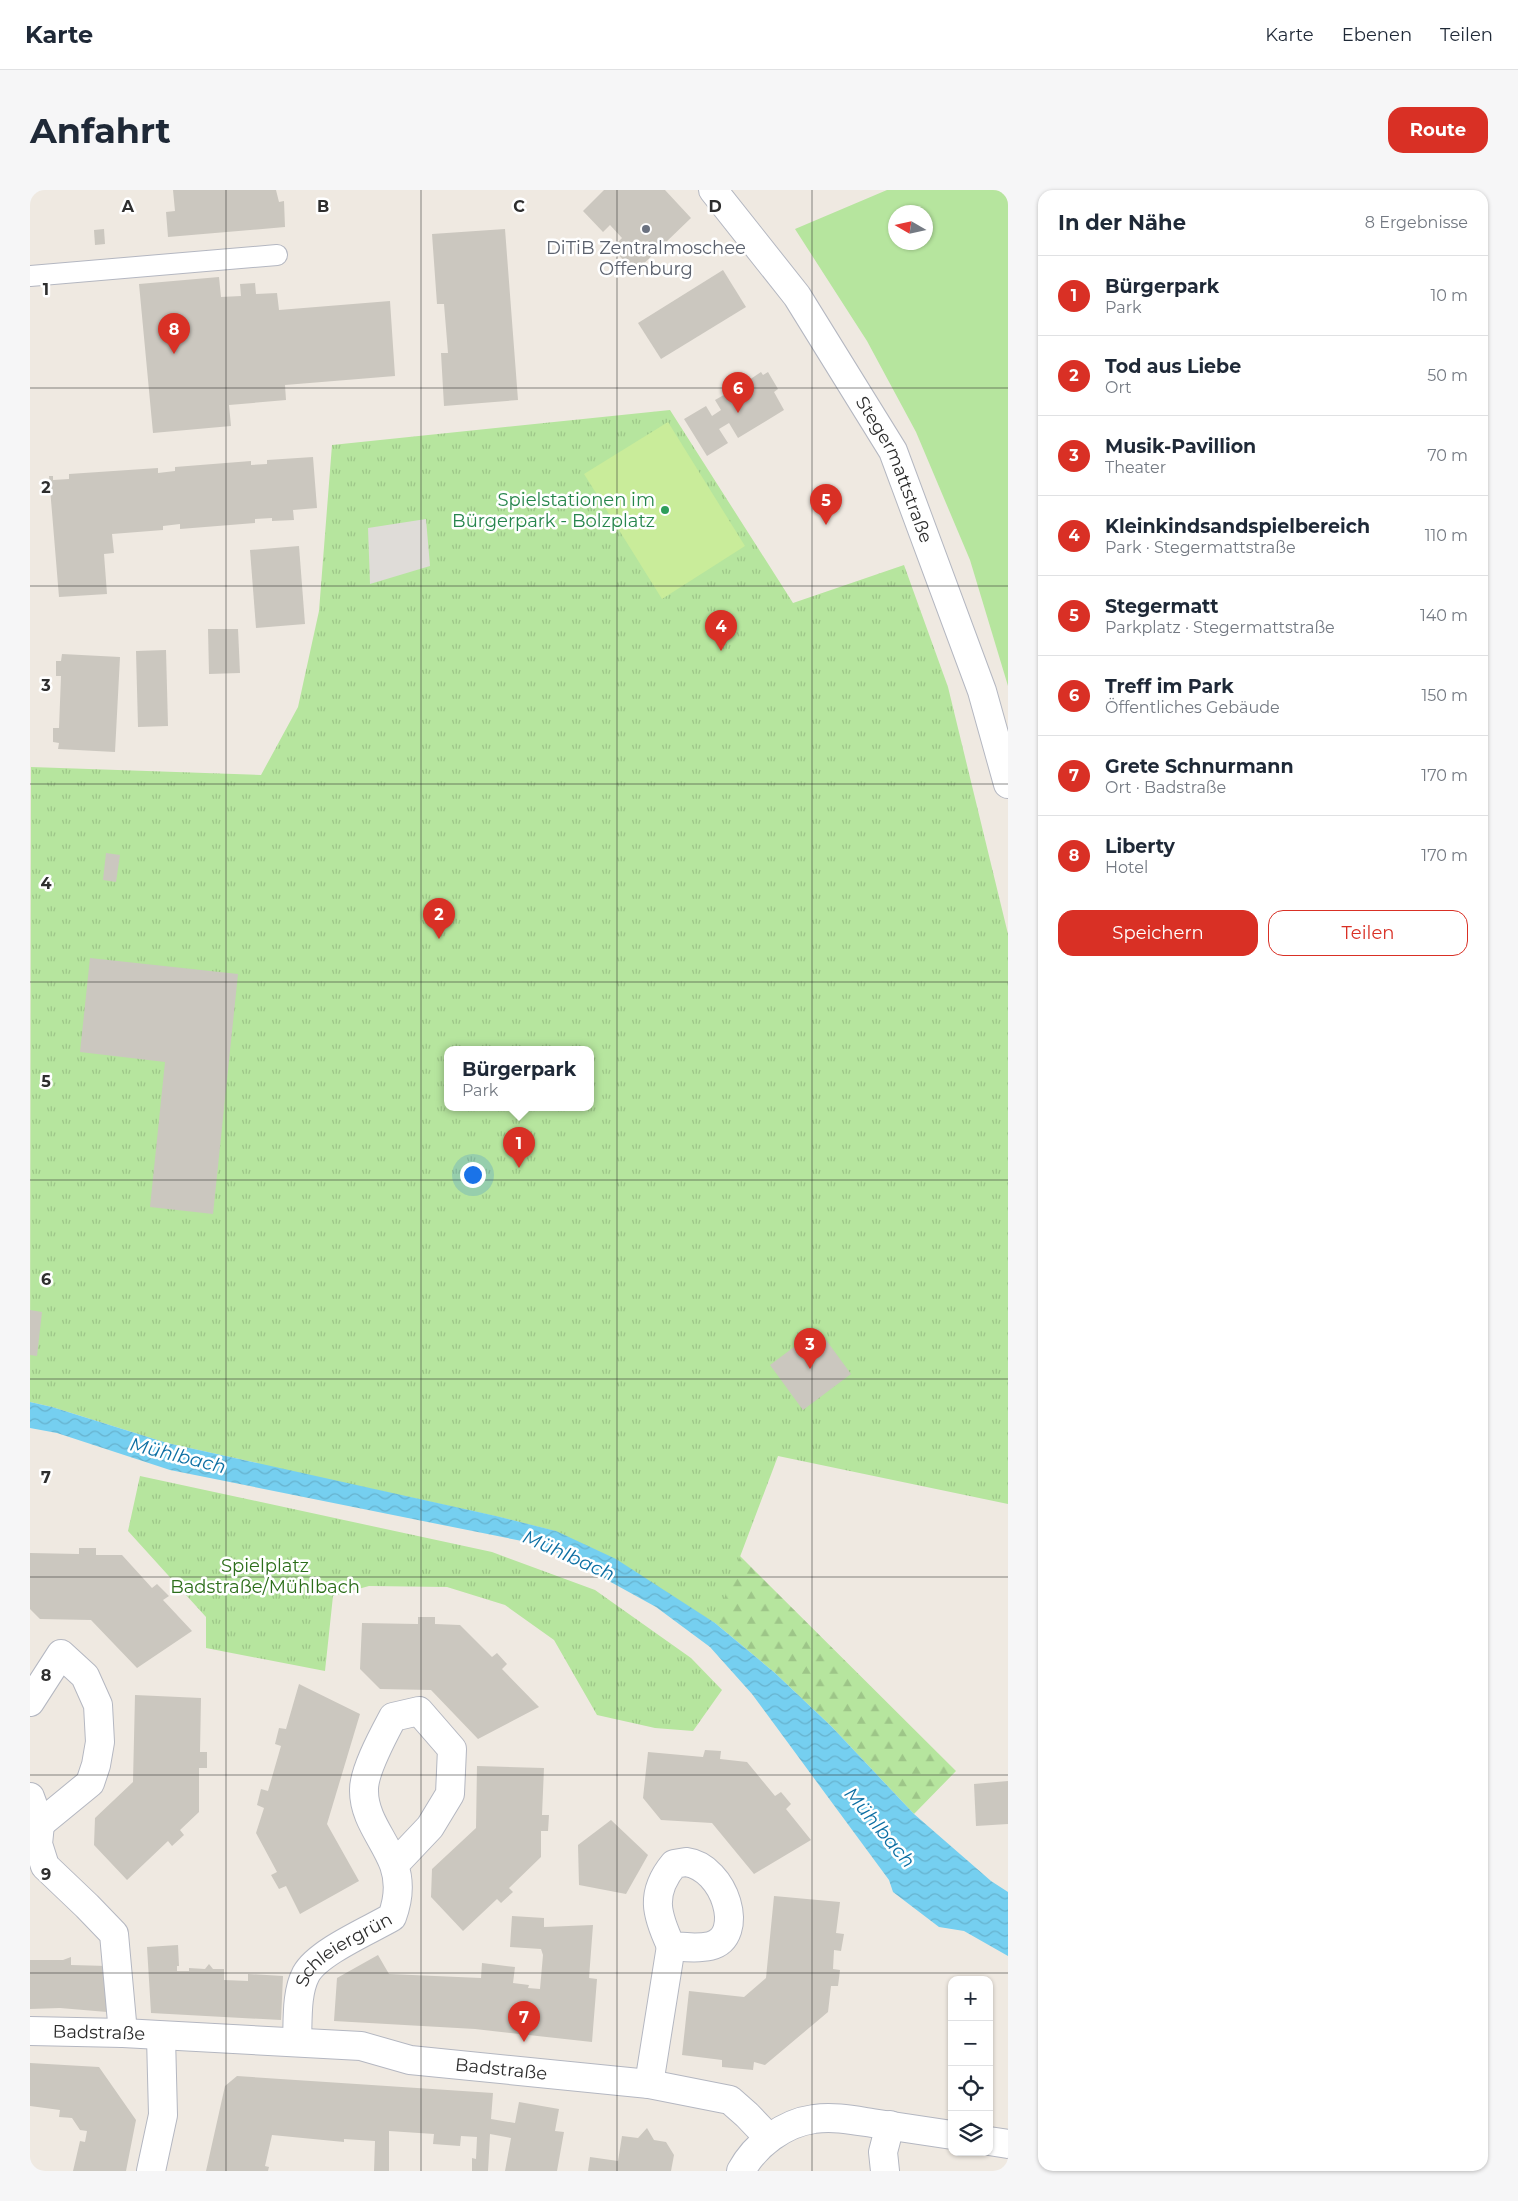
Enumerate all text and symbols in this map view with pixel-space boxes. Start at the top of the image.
text: Karte [25,20,93,49]
text: Karte [1265,24,1314,46]
text: Ebenen [1342,24,1412,46]
text: Teilen [1440,24,1493,46]
button: Route [1388,107,1488,153]
text: Anfahrt [30,109,171,152]
text: A [121,197,135,216]
text: B [317,197,329,216]
text: C [513,197,525,216]
text: D [708,197,722,216]
north arrow [888,205,933,250]
text: In der Nähe [1058,210,1186,235]
text: 8 Ergebnisse [1365,213,1468,232]
marker: DiTiB Zentralmoschee Offenburg [640,223,652,235]
place label: DiTiB Zentralmoschee Offenburg [546,237,746,280]
text: Bürgerpark [1105,275,1219,298]
text: 1 [43,280,49,299]
text: 1 [1071,286,1077,305]
text: 10 m [1430,286,1468,305]
text: Park [1105,298,1142,317]
pin: 8 [158,313,190,354]
text: Tod aus Liebe [1105,355,1241,378]
text: 2 [1069,366,1079,385]
text: 50 m [1427,366,1468,385]
pin: 6 [722,372,754,413]
text: Ort [1105,378,1132,397]
street label: Stegermattstraße [851,392,937,546]
text: Musik-Pavillion [1105,435,1256,458]
text: 3 [1069,446,1079,465]
text: 70 m [1427,446,1468,465]
text: Theater [1105,458,1166,477]
text: 2 [41,478,51,497]
pin: 5 [810,484,842,525]
place label: Spielstationen im Bürgerpark - Bolzplatz [452,489,655,532]
marker: Spielstationen im Bürgerpark - Bolzplatz [659,504,671,516]
text: Kleinkindsandspielbereich [1105,515,1370,538]
text: 4 [1068,526,1080,545]
text: 110 m [1425,526,1468,545]
text: Park · Stegermattstraße [1105,538,1296,557]
text: Stegermatt [1105,595,1218,618]
text: 5 [1069,606,1079,625]
text: 140 m [1420,606,1468,625]
pin: 4 [705,610,737,651]
text: Parkplatz · Stegermattstraße [1105,618,1335,637]
text: Treff im Park [1105,675,1234,698]
text: 3 [40,676,51,695]
text: 6 [1069,686,1079,705]
text: 150 m [1421,686,1468,705]
text: Öffentliches Gebäude [1105,698,1280,717]
text: Grete Schnurmann [1105,755,1294,778]
text: 7 [1069,766,1079,785]
text: 170 m [1421,766,1468,785]
text: Ort · Badstraße [1105,778,1226,797]
text: Liberty [1105,835,1175,858]
text: 8 [1069,846,1079,865]
text: 170 m [1421,846,1468,865]
text: Hotel [1105,858,1148,877]
text: 4 [40,874,52,893]
pin: 2 [423,898,455,939]
button: Speichern [1058,910,1258,956]
button: Teilen [1268,910,1468,956]
popup [444,1046,594,1111]
text: Bürgerpark [462,1058,576,1081]
text: 5 [41,1072,51,1091]
text: Park [462,1081,498,1100]
pin: 1 [503,1127,535,1168]
your location [460,1162,486,1188]
text: 6 [41,1270,51,1289]
pin: 3 [794,1328,826,1369]
water label: Mühlbach [128,1432,228,1479]
text: 7 [41,1468,51,1487]
water label: Mühlbach [519,1525,618,1586]
park label: Spielplatz Badstraße/Mühlbach [170,1555,360,1598]
text: 8 [41,1666,51,1685]
water label: Mühlbach [839,1782,920,1872]
text: 9 [41,1865,51,1884]
street label: Schleiergrün [291,1908,396,1990]
map controls [948,1976,993,2156]
button: + [948,1976,993,2021]
pin: 7 [508,2001,540,2042]
street label: Badstraße [52,2020,146,2045]
button: − [948,2021,993,2066]
street label: Badstraße [454,2054,548,2085]
button: locate [948,2066,993,2111]
button: layers [948,2111,993,2156]

